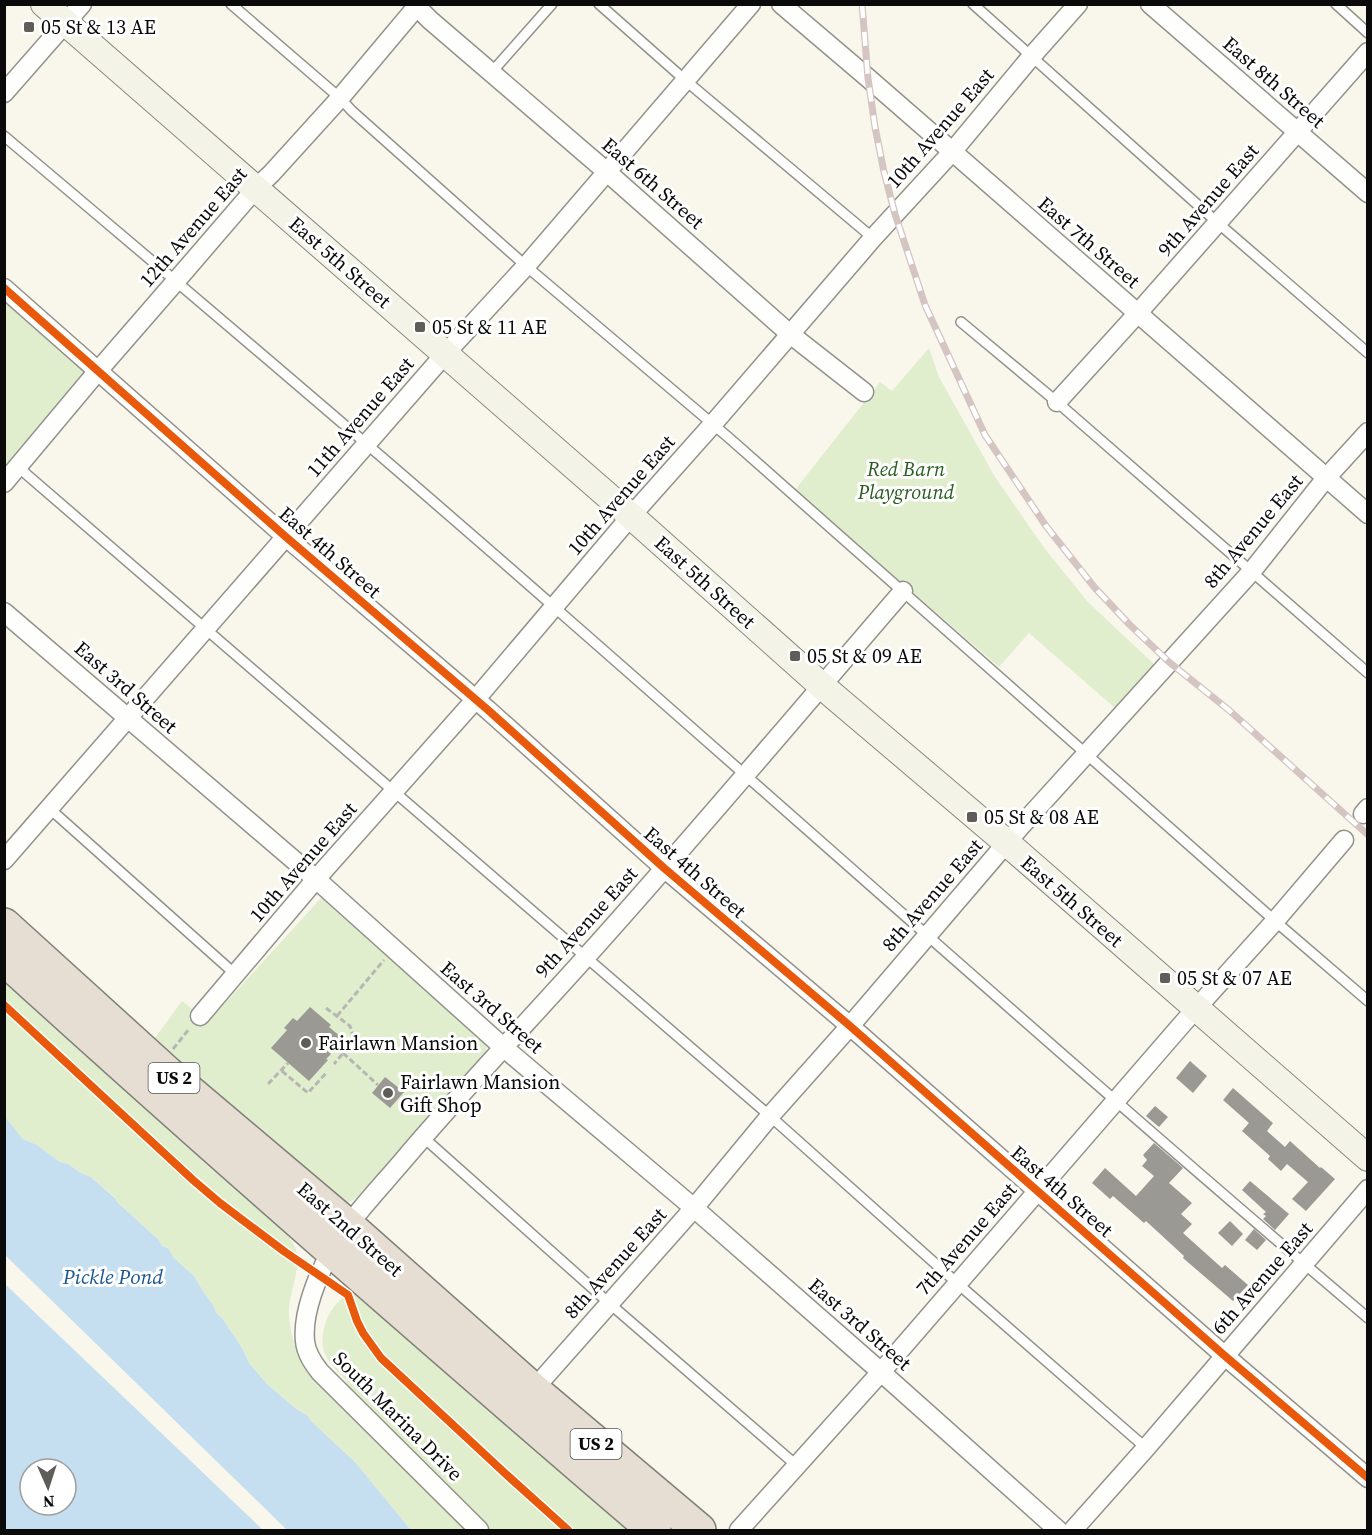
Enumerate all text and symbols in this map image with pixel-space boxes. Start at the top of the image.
place label: 05 St & 13 AE [41,13,156,41]
marker: 05 St & 13 AE [22,20,36,34]
street label: East 8th Street [1217,30,1331,135]
street label: 10th Avenue East [880,61,1000,194]
street label: East 6th Street [596,131,710,236]
street label: 9th Avenue East [1151,137,1265,262]
street label: 12th Avenue East [133,160,253,293]
street label: East 7th Street [1032,190,1146,295]
street label: East 5th Street [283,210,397,315]
place label: 05 St & 11 AE [432,313,547,341]
marker: 05 St & 11 AE [413,320,427,334]
street label: 11th Avenue East [300,350,420,483]
street label: 10th Avenue East [561,428,681,561]
park label: Red Barn Playground [857,455,955,506]
street label: 8th Avenue East [1197,468,1309,594]
street label: East 4th Street [273,500,387,605]
street label: East 5th Street [648,529,762,635]
street label: East 3rd Street [68,634,184,740]
place label: 05 St & 09 AE [807,642,922,670]
marker: 05 St & 09 AE [788,649,802,663]
street label: 10th Avenue East [243,795,363,928]
place label: 05 St & 08 AE [984,803,1099,831]
marker: 05 St & 08 AE [965,810,979,824]
street label: East 4th Street [638,820,752,925]
street label: 8th Avenue East [875,832,989,957]
street label: East 5th Street [1015,849,1129,954]
street label: 9th Avenue East [528,860,644,984]
street label: East 3rd Street [434,954,550,1060]
place label: 05 St & 07 AE [1177,964,1292,992]
marker: 05 St & 07 AE [1158,971,1172,985]
place label: Fairlawn Mansion [318,1029,478,1057]
marker: Fairlawn Mansion [299,1036,313,1050]
road number: US 2 [148,1063,200,1093]
place label: Fairlawn Mansion Gift Shop [400,1068,560,1119]
marker: Fairlawn Mansion Gift Shop [381,1086,395,1100]
street label: East 4th Street [1005,1139,1119,1244]
street label: East 2nd Street [291,1175,409,1283]
street label: 7th Avenue East [909,1176,1023,1301]
street label: 8th Avenue East [557,1201,673,1325]
street label: 6th Avenue East [1205,1215,1319,1340]
water label: Pickle Pond [62,1262,163,1291]
street label: East 3rd Street [802,1271,918,1377]
street label: South Marina Drive [327,1345,469,1487]
road number: US 2 [570,1429,622,1459]
north arrow [18,1457,78,1517]
text: N [42,1491,55,1513]

